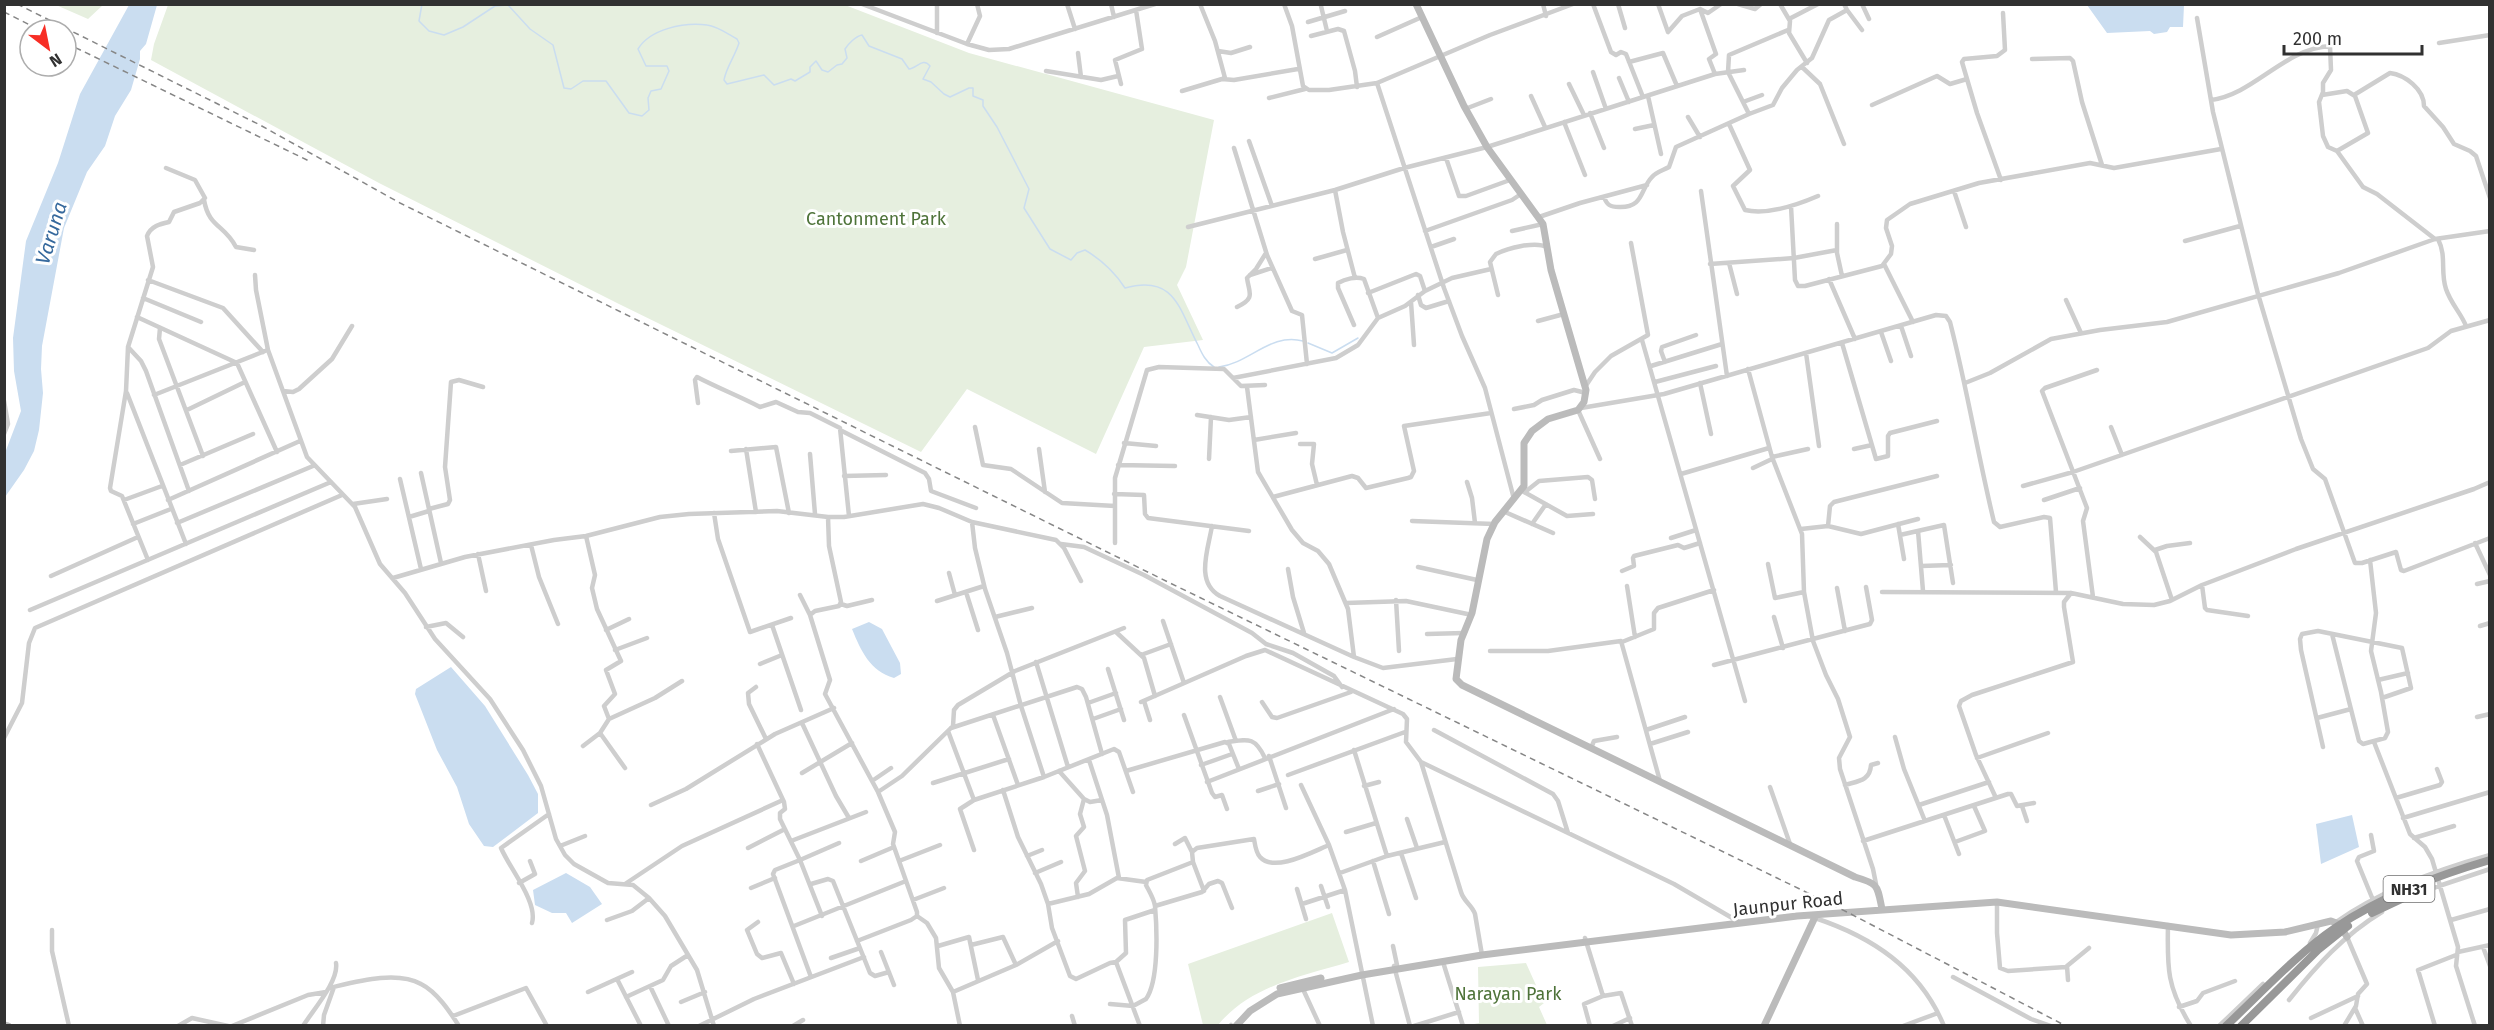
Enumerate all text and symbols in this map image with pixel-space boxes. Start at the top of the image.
north arrow [18,18,78,78]
scale bar [2284,18,2422,56]
text: 200 m [2293,28,2342,50]
text: N [46,49,65,71]
water label: Varuna [30,199,72,267]
park label: Cantonment Park [806,208,947,230]
road number: NH31 [2384,876,2434,902]
street label: Jaunpur Road [1732,887,1844,921]
park label: Narayan Park [1454,983,1562,1005]

